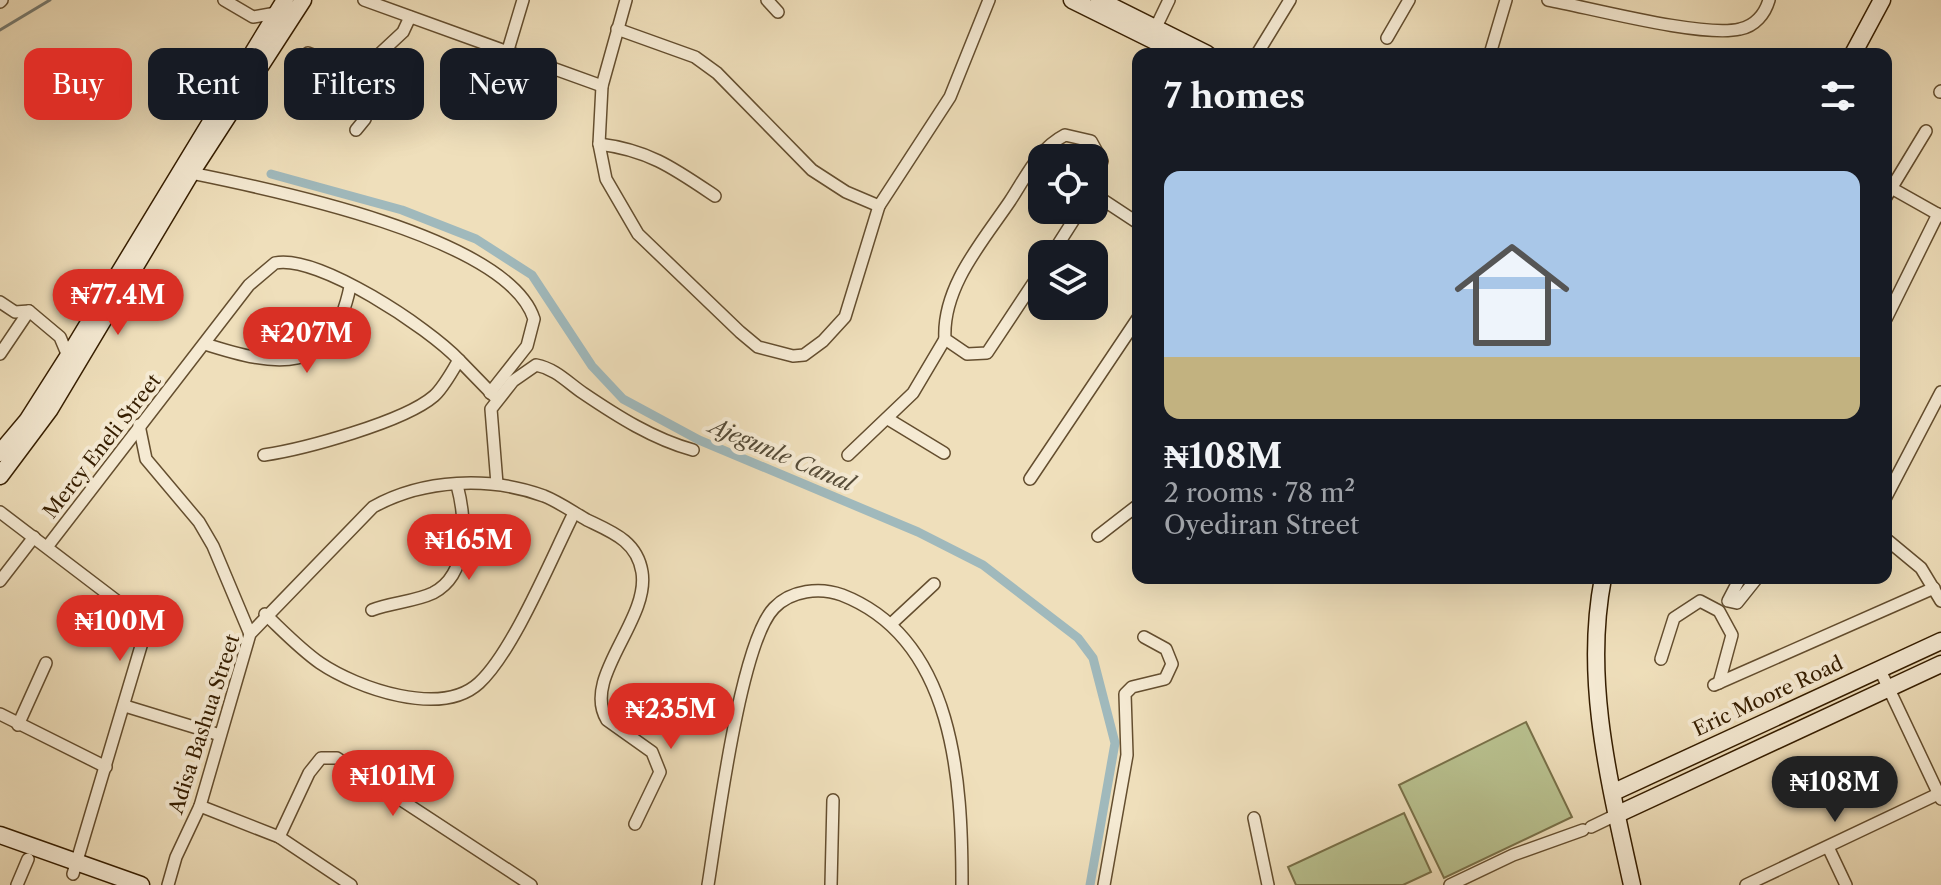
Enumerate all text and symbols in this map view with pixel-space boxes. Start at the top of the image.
chip: Buy [24,48,132,120]
chip: Rent [148,48,268,120]
chip: Filters [284,48,424,120]
chip: New [440,48,557,120]
icon: filters [1816,74,1860,118]
text: 7 homes [1164,75,1305,117]
map controls [1028,144,1108,320]
button: locate [1028,144,1108,224]
icon: home [1440,223,1584,367]
button: layers [1028,240,1108,320]
pin: ₦77.4M [53,269,183,337]
text: ₦77.4M [71,279,165,311]
pin: ₦207M [251,307,363,375]
text: ₦207M [261,317,353,349]
street label: Mercy Eneli Street [38,369,166,523]
water label: Ajegunle Canal [703,411,861,499]
text: ₦108M [1164,435,1282,477]
text: 2 rooms · 78 m² [1164,477,1355,509]
text: Oyediran Street [1164,509,1359,541]
pin: ₦165M [413,514,525,582]
text: ₦165M [425,524,513,556]
pin: ₦100M [64,595,176,663]
text: ₦100M [75,605,165,637]
street label: Adisa Bashua Street [163,631,244,818]
street label: Eric Moore Road [1689,651,1847,741]
pin: ₦235M [615,683,727,751]
text: ₦235M [626,693,716,725]
pin: ₦101M [337,750,449,818]
pin: ₦108M [1779,756,1891,824]
text: ₦101M [350,760,436,792]
text: ₦108M [1790,766,1880,798]

